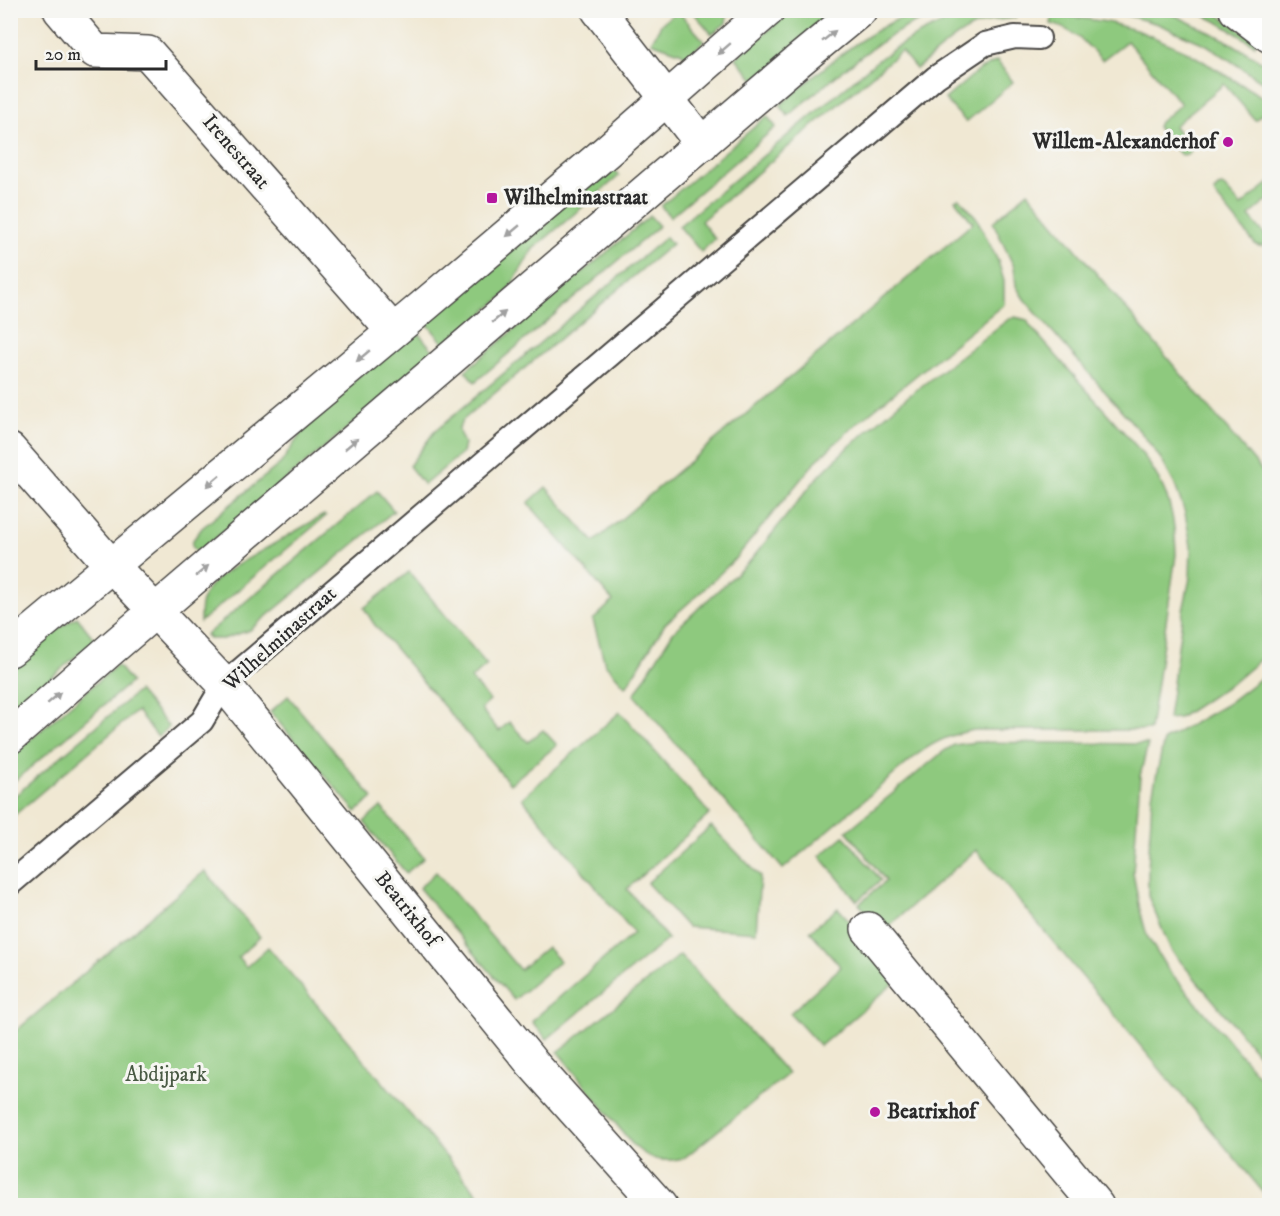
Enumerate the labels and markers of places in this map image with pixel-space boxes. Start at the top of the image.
place label: Willem-Alexanderhof [1032,129,1219,155]
marker: Willem-Alexanderhof [1221,135,1235,149]
place label: Wilhelminastraat [503,185,648,211]
marker: Wilhelminastraat [485,191,499,205]
place label: Beatrixhof [887,1099,979,1125]
marker: Beatrixhof [868,1105,882,1119]

